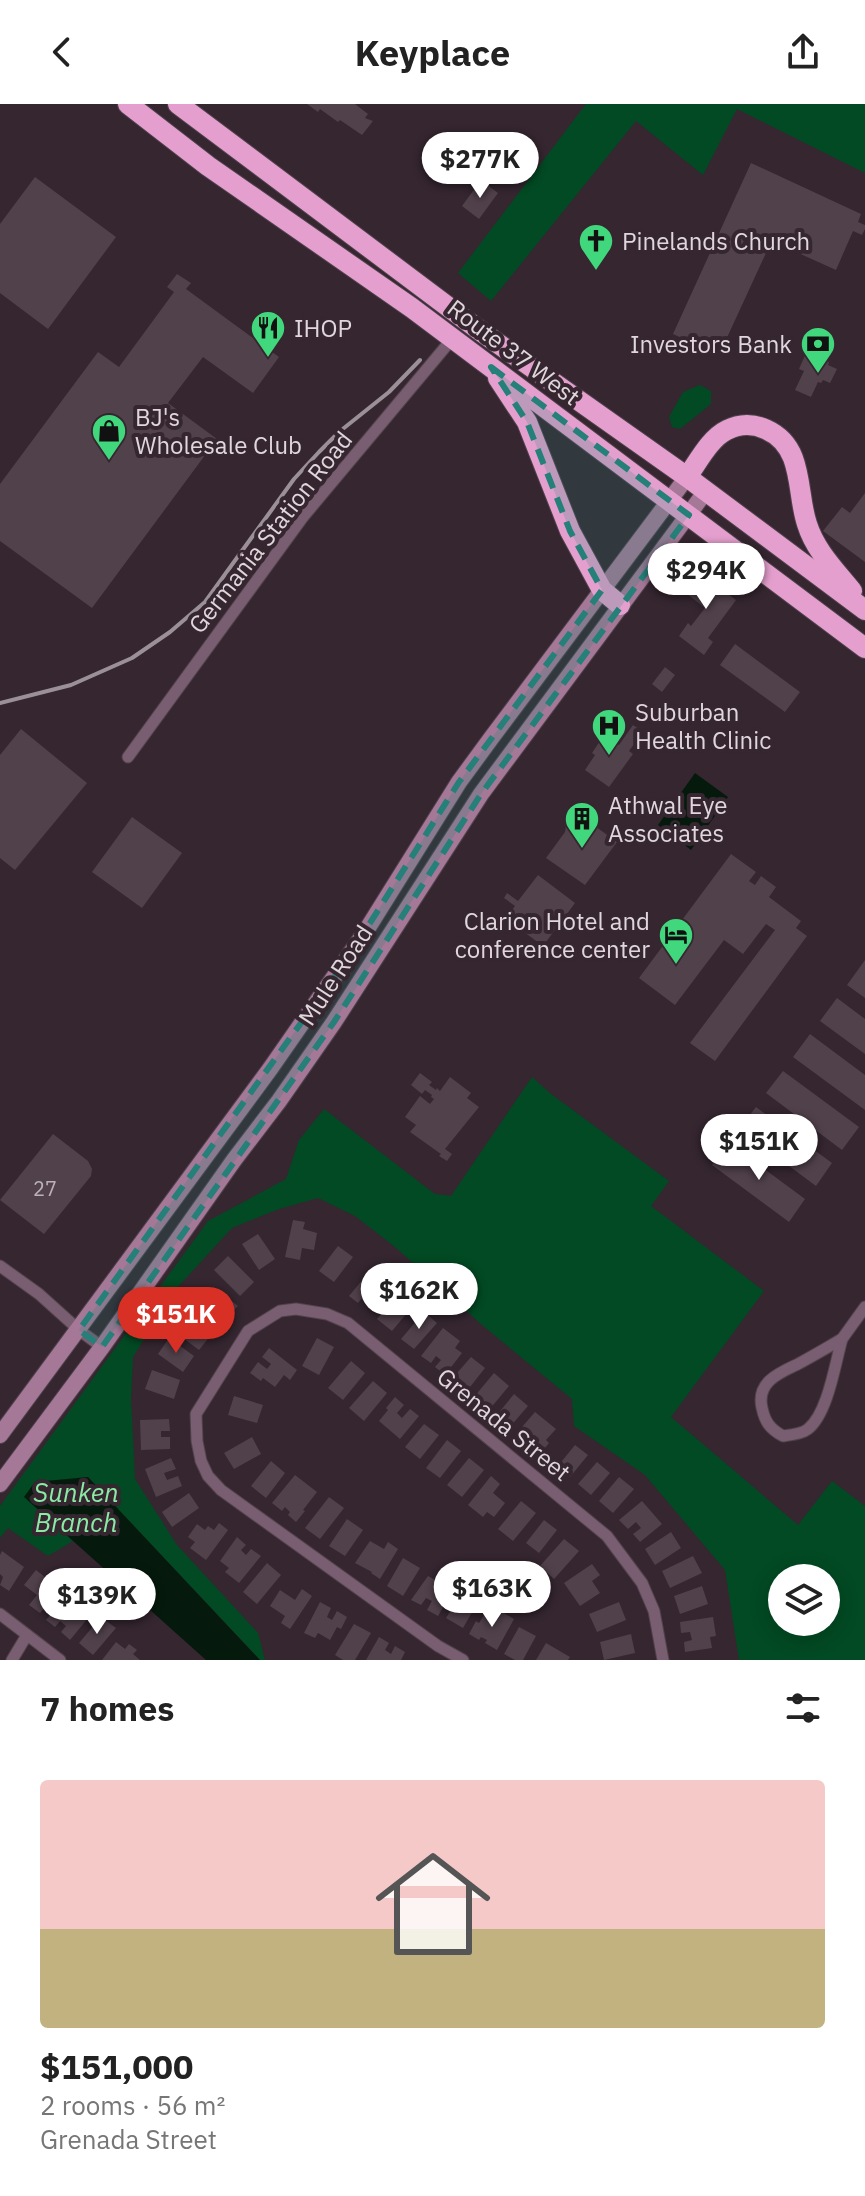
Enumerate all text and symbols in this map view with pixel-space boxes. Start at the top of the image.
text: Keyplace [355,29,510,76]
icon: back [40,30,84,74]
icon: share [781,30,825,74]
pin: $277K [424,132,536,200]
text: $277K [440,141,520,175]
church icon: Pinelands Church [577,222,615,272]
place label: Pinelands Church [622,225,810,257]
street label: Route 37 West [441,292,587,412]
restaurant icon: IHOP [249,309,287,359]
place label: IHOP [294,312,352,344]
bank icon: Investors Bank [799,325,837,375]
place label: Investors Bank [630,328,792,360]
place label: BJ's Wholesale Club [135,401,302,461]
shop icon: BJ's Wholesale Club [90,412,128,462]
street label: Germania Station Road [181,424,359,640]
pin: $294K [650,543,762,611]
text: $294K [666,552,746,586]
place label: Suburban Health Clinic [635,696,771,756]
hospital icon: Suburban Health Clinic [590,707,628,757]
place label: Athwal Eye Associates [608,789,727,849]
building icon: Athwal Eye Associates [563,800,601,850]
place label: Clarion Hotel and conference center [455,905,650,965]
hotel icon: Clarion Hotel and conference center [657,916,695,966]
street label: Mule Road [291,919,379,1031]
pin: $151K [703,1114,815,1182]
text: $151K [719,1123,799,1157]
house number: 27 [33,1175,57,1202]
pin: $162K [363,1263,475,1331]
text: $162K [379,1272,459,1306]
pin: $151K [120,1287,232,1355]
text: $151K [136,1296,216,1330]
street label: Grenada Street [431,1360,577,1488]
water label: Sunken Branch [33,1475,119,1539]
pin: $163K [436,1561,548,1629]
map controls [768,1564,840,1636]
button: layers [768,1564,840,1636]
pin: $139K [41,1568,153,1636]
text: $163K [452,1570,532,1604]
text: $139K [57,1577,137,1611]
text: 7 homes [40,1686,175,1730]
icon: filters [781,1686,825,1730]
icon: home [361,1832,505,1976]
text: $151,000 [40,2044,193,2088]
text: 2 rooms · 56 m² [40,2088,225,2122]
text: Grenada Street [40,2122,217,2156]

